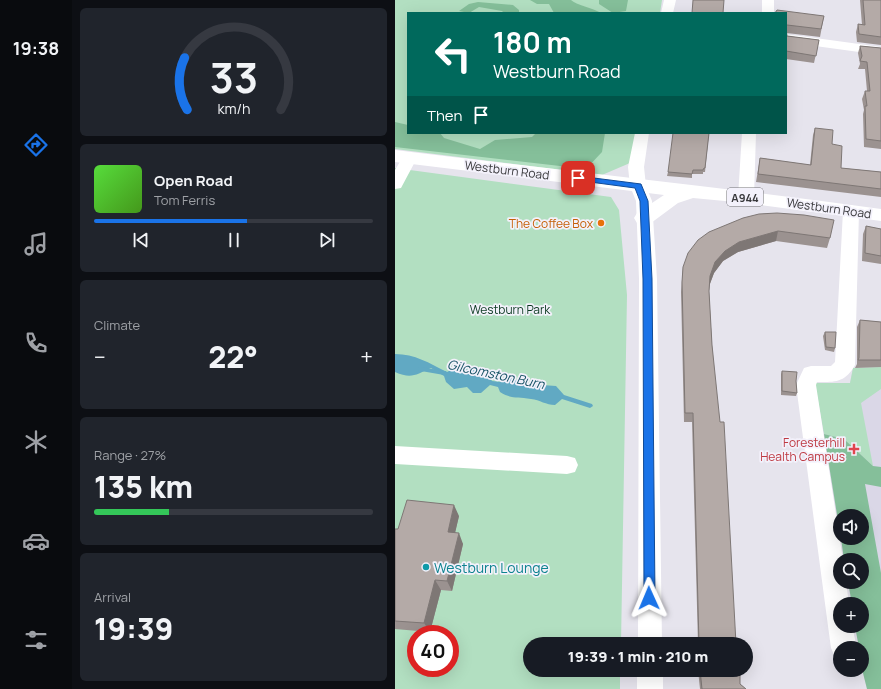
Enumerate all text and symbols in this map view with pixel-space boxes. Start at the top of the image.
text: 180 m [493,23,572,61]
icon: left [427,28,479,80]
text: 19:38 [13,36,59,60]
text: 33 [209,49,258,105]
text: Westburn Road [493,59,621,83]
text: km/h [217,99,250,118]
icon: arrive [470,104,492,126]
text: Then [427,105,462,126]
icon: directions [22,131,50,159]
street label: Westburn Road [464,156,550,184]
pin [561,161,595,195]
icon: arrive [567,167,589,189]
text: Open Road [154,170,233,191]
road number: A944 [727,188,763,206]
text: Tom Ferris [154,191,215,209]
street label: Westburn Road [786,194,872,222]
place label: The Coffee Box [509,215,594,232]
marker: The Coffee Box [596,218,606,228]
icon: previous [130,229,152,251]
icon: pause [223,229,245,251]
icon: next [316,229,338,251]
icon: music [22,230,50,258]
park label: Westburn Park [470,301,551,318]
text: Climate [94,316,140,334]
icon: phone [22,329,50,357]
text: 22° [208,336,258,377]
text: − [94,342,106,372]
text: + [360,342,373,372]
water label: Gilcomston Burn [446,355,547,393]
icon: climate [22,428,50,456]
place label: Foresterhill Health Campus [760,434,845,465]
marker: Foresterhill Health Campus [848,443,860,455]
text: Range · 27% [94,446,166,464]
text: 135 km [94,466,193,507]
map controls [833,509,869,677]
button: sound [833,509,869,545]
icon: car [22,527,50,555]
button: search [833,553,869,589]
place label: Westburn Lounge [434,558,549,577]
marker: Westburn Lounge [421,562,431,572]
position arrow [628,577,670,619]
text: Arrival [94,588,131,606]
button: + [833,597,869,633]
text: 19:39 [94,608,173,649]
speed limit sign: 40 [407,625,459,677]
icon: filters [22,626,50,654]
button: − [833,641,869,677]
text: 19:39 · 1 min · 210 m [568,646,708,667]

